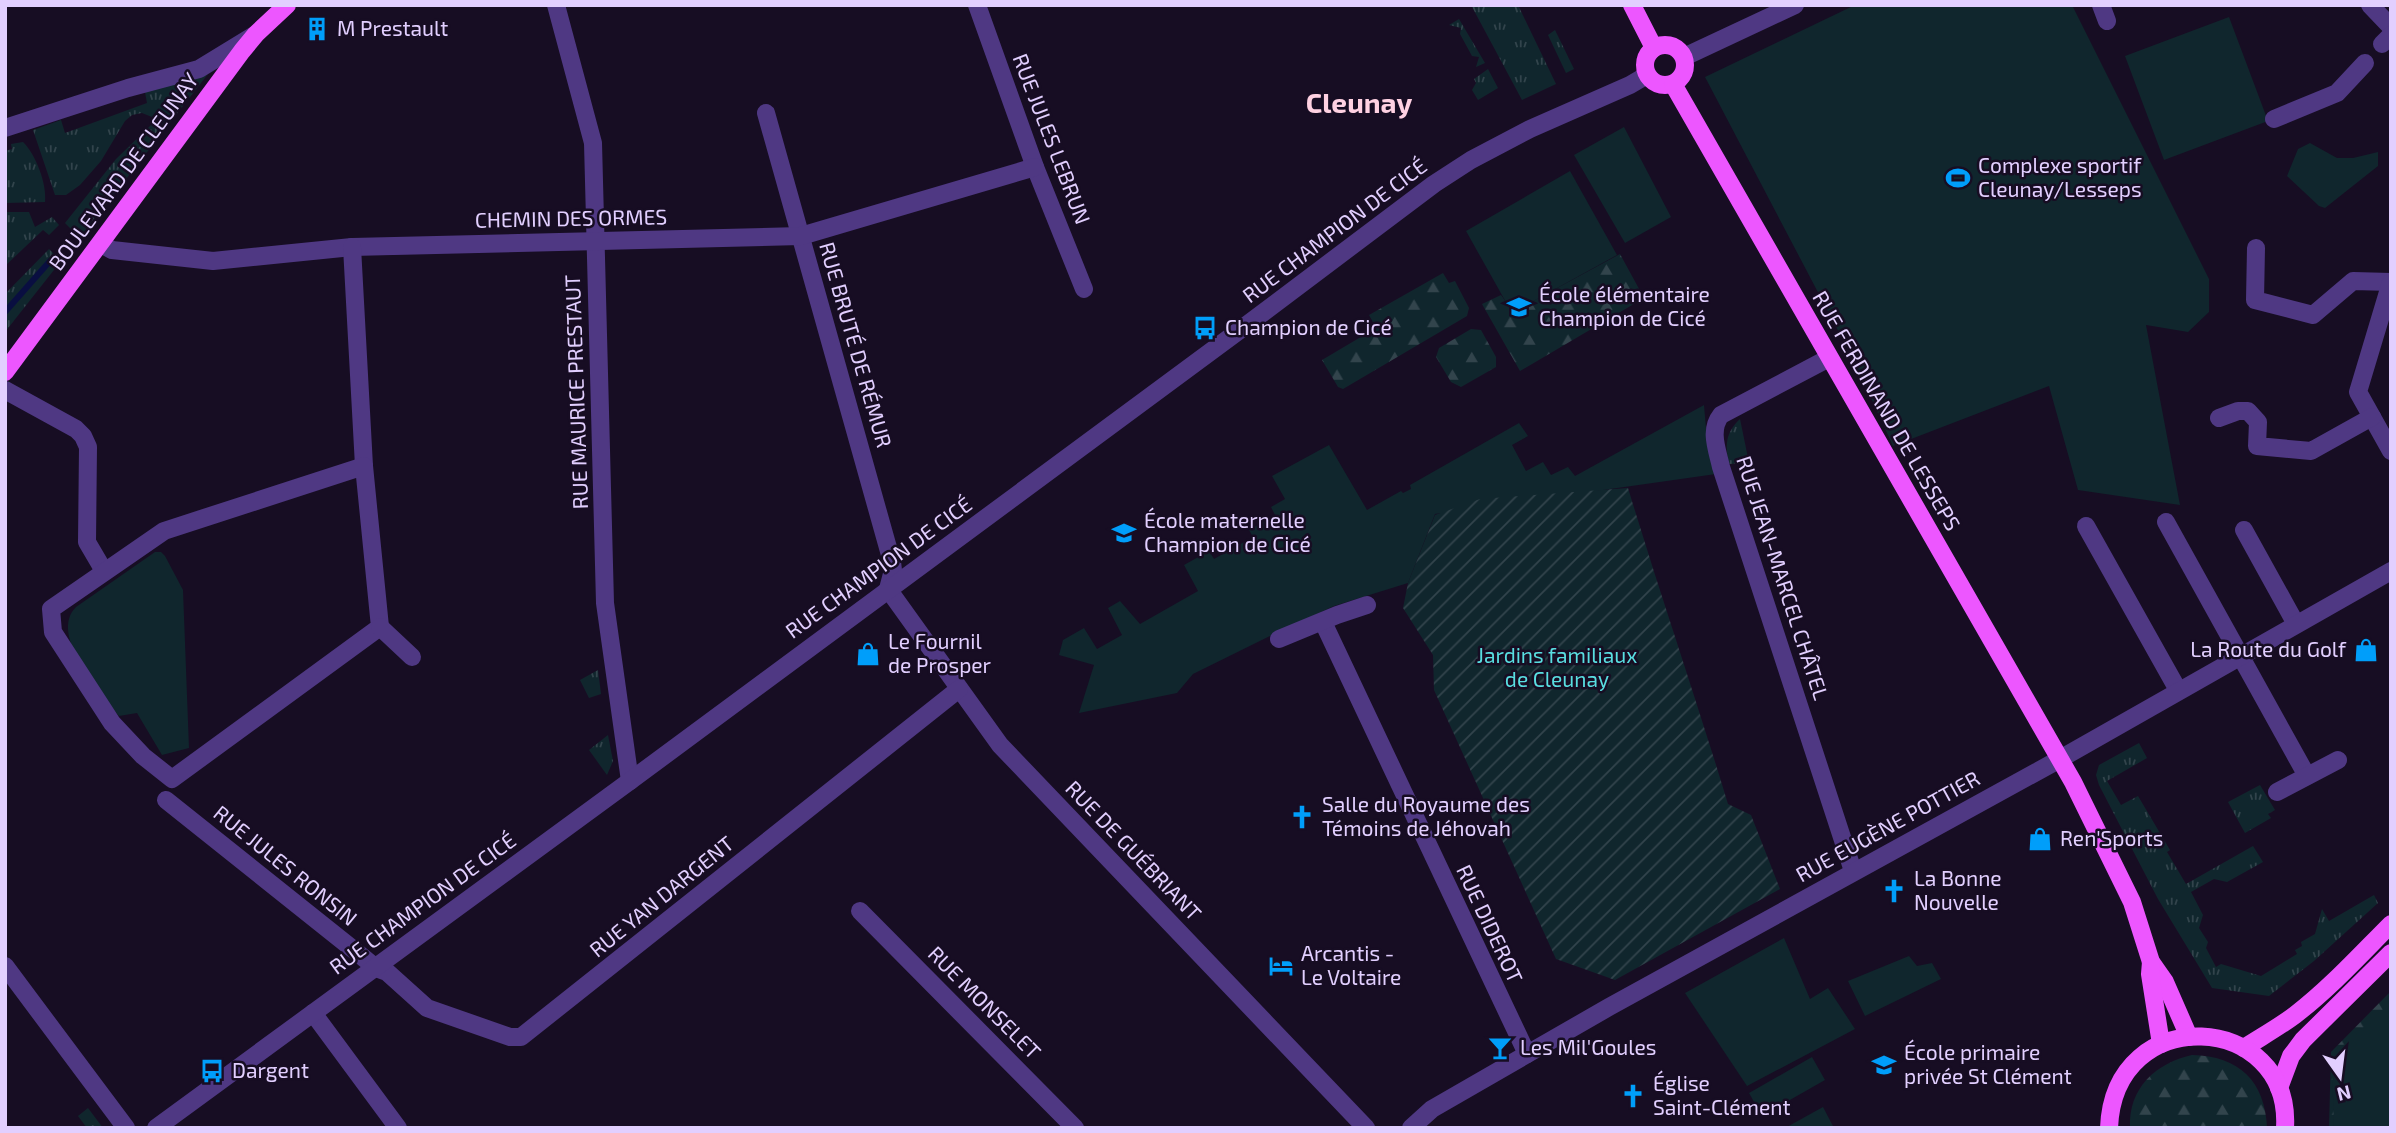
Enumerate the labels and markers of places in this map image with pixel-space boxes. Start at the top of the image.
building icon: M Prestault [303,15,331,43]
place label: M Prestault [337,15,448,40]
place label: Complexe sportif Cleunay/Lesseps [1978,152,2142,201]
sports icon: Complexe sportif Cleunay/Lesseps [1944,164,1972,192]
place label: École élémentaire Champion de Cicé [1539,281,1710,330]
school or university icon: École élémentaire Champion de Cicé [1505,293,1533,321]
bus stop icon: Champion de Cicé [1191,314,1219,342]
place label: Champion de Cicé [1225,314,1392,339]
place label: École maternelle Champion de Cicé [1144,507,1311,556]
school or university icon: École maternelle Champion de Cicé [1110,519,1138,547]
place label: Le Fournil de Prosper [888,628,992,677]
place label: La Route du Golf [2190,636,2347,661]
shop icon: La Route du Golf [2352,636,2380,664]
shop icon: Le Fournil de Prosper [854,640,882,668]
place label: Salle du Royaume des Témoins de Jéhovah [1322,791,1530,840]
church icon: Salle du Royaume des Témoins de Jéhovah [1288,803,1316,831]
shop icon: Ren'Sports [2026,825,2054,853]
place label: Ren'Sports [2060,825,2164,850]
place label: La Bonne Nouvelle [1914,865,2002,914]
church icon: La Bonne Nouvelle [1880,877,1908,905]
place label: Arcantis - Le Voltaire [1301,940,1401,989]
hotel icon: Arcantis - Le Voltaire [1267,952,1295,980]
bar icon: Les Mil'Goules [1486,1034,1514,1062]
place label: Les Mil'Goules [1520,1034,1656,1059]
place label: École primaire privée St Clément [1904,1039,2072,1088]
school or university icon: École primaire privée St Clément [1870,1051,1898,1079]
bus stop icon: Dargent [198,1057,226,1085]
place label: Dargent [232,1057,309,1082]
place label: Église Saint-Clément [1653,1070,1790,1119]
church icon: Église Saint-Clément [1619,1082,1647,1110]

